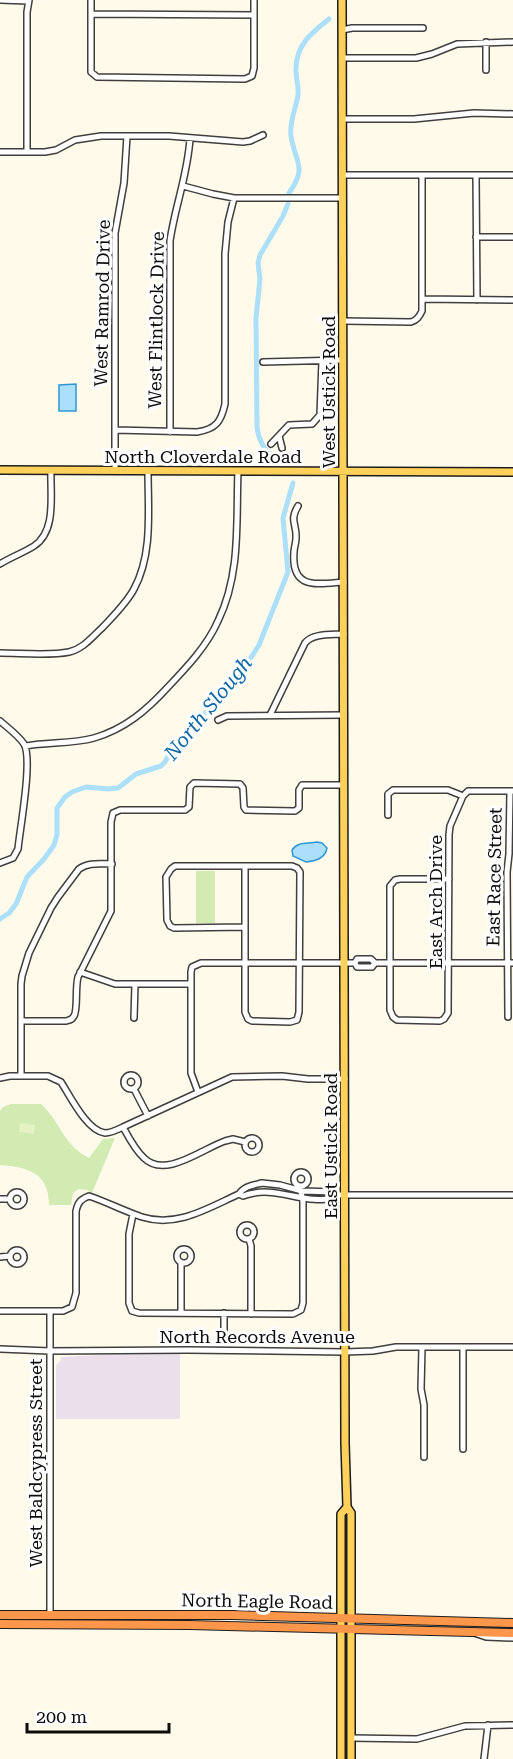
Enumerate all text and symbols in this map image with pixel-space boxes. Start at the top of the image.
street label: West Ramrod Drive [90,219,114,387]
street label: West Flintlock Drive [144,231,168,409]
street label: West Ustick Road [318,315,339,468]
street label: North Cloverdale Road [104,446,302,467]
water label: North Slough [158,651,257,766]
street label: East Race Street [482,807,506,947]
street label: East Arch Drive [425,835,446,969]
street label: East Ustick Road [320,1072,341,1219]
street label: North Records Avenue [159,1326,355,1347]
street label: West Baldcypress Street [25,1358,46,1568]
street label: North Eagle Road [181,1589,333,1613]
scale bar [27,1696,170,1734]
text: 200 m [36,1706,87,1727]

